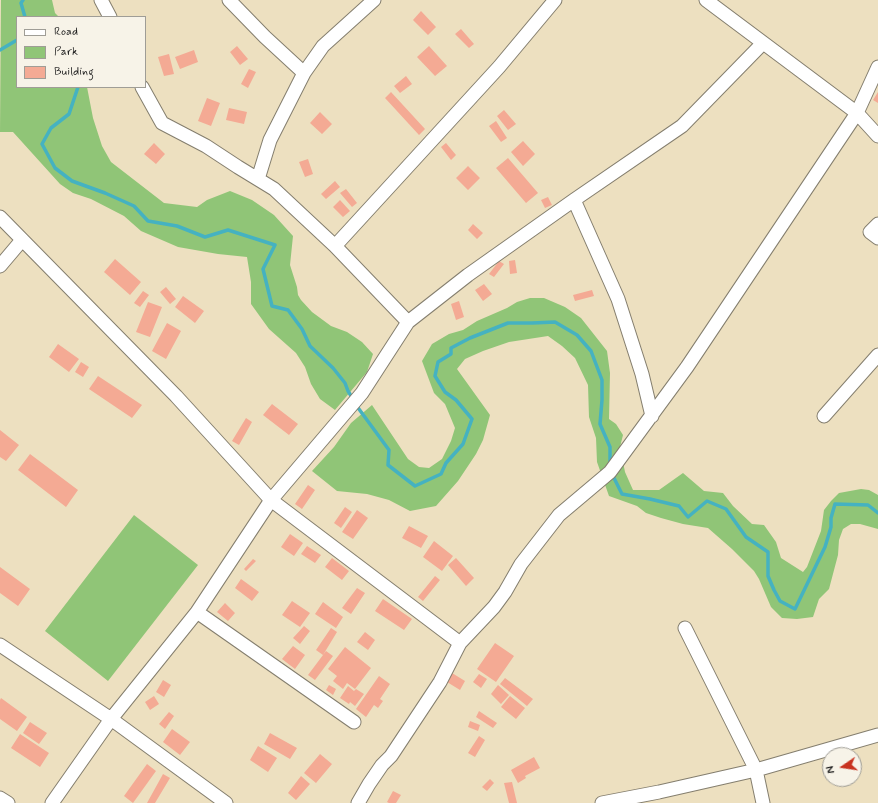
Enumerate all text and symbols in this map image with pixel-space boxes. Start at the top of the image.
legend [16,16,146,88]
text: Road [54,24,78,40]
text: Park [54,44,78,60]
text: Building [54,64,94,80]
north arrow [822,747,862,787]
text: N [824,764,839,775]

